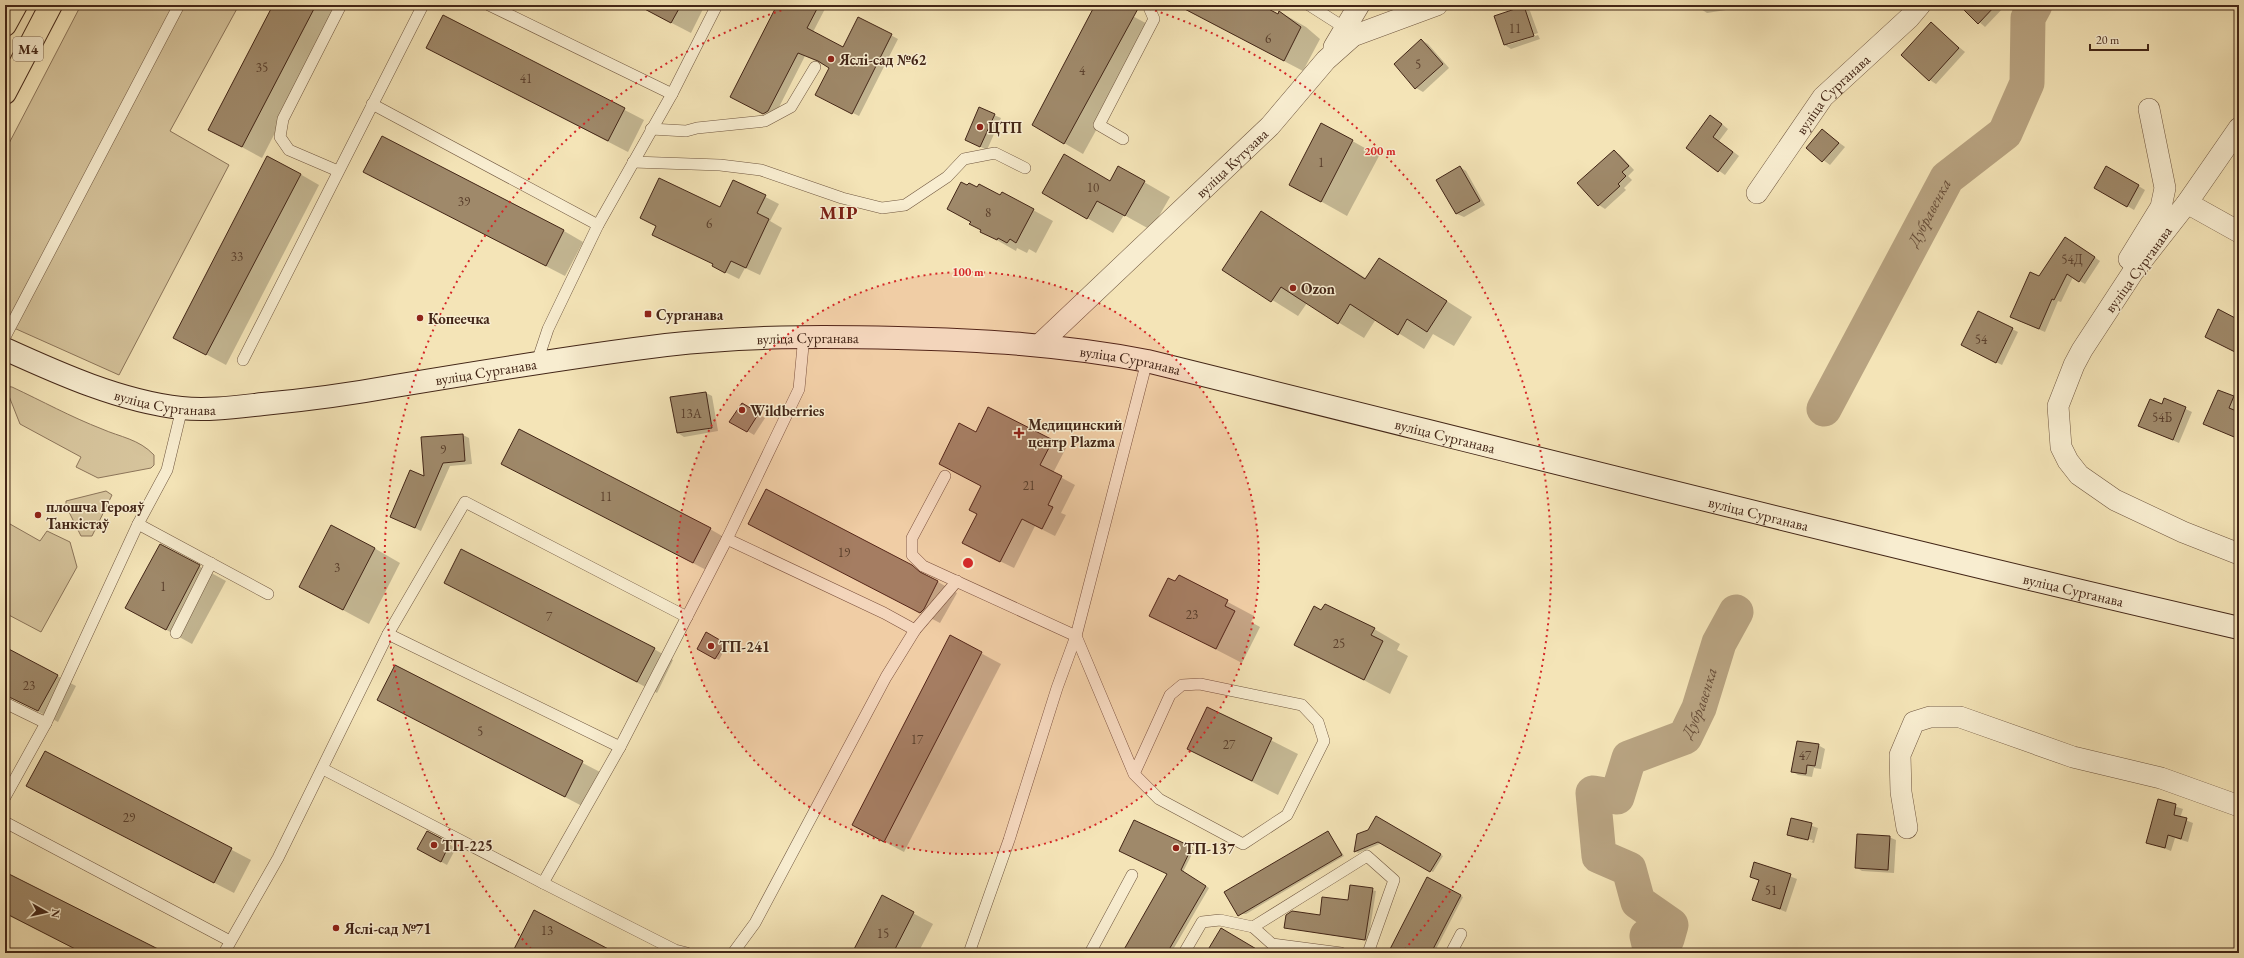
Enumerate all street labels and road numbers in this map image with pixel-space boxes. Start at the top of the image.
road number: М4 [13,37,43,61]
street label: вуліца Сурганава [1791,50,1873,138]
street label: вуліца Кутузава [1191,124,1271,201]
street label: вуліца Сурганава [2100,222,2176,316]
street label: вуліца Сурганава [756,327,859,348]
street label: вуліца Сурганава [1079,341,1183,379]
street label: вуліца Сурганава [434,354,538,389]
street label: вуліца Сурганава [112,384,216,419]
street label: вуліца Сурганава [1393,414,1497,457]
street label: вуліца Сурганава [1707,492,1811,535]
street label: вуліца Сурганава [2022,568,2126,610]

